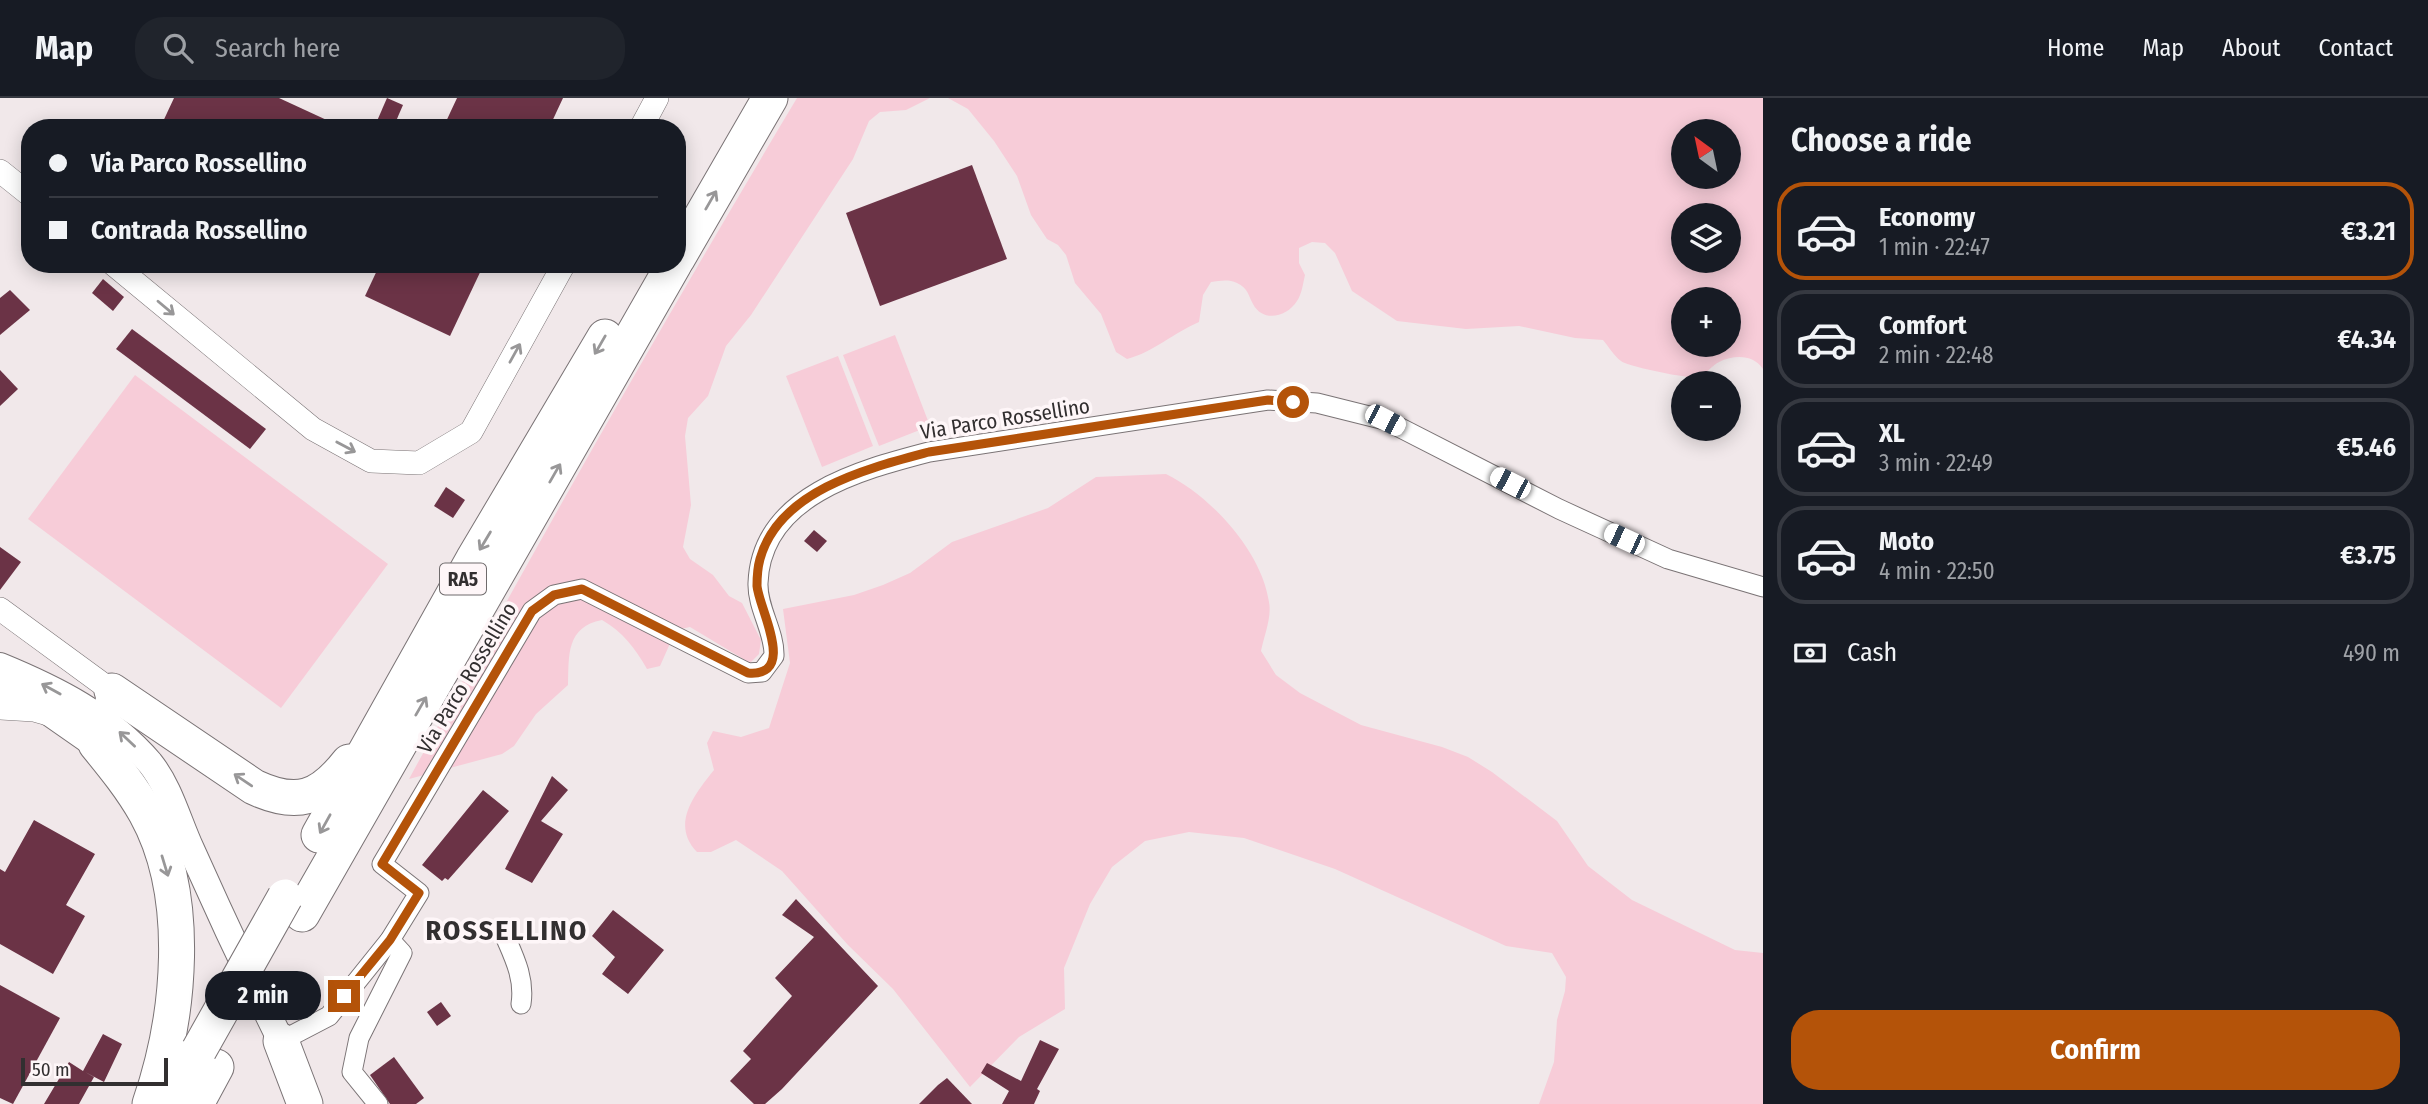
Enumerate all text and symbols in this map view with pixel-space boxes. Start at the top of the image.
search box [135,17,625,80]
text: Map [35,28,93,68]
icon: search [159,29,197,67]
text: Search here [215,33,340,64]
text: Home [2047,34,2104,62]
text: Map [2142,34,2184,62]
text: About [2222,34,2280,62]
text: Contact [2318,34,2393,62]
north arrow [1671,119,1741,189]
map controls [1671,119,1741,441]
text: Choose a ride [1791,121,1972,159]
text: Via Parco Rossellino [91,148,307,179]
one-way arrow [704,191,718,211]
icon: car [1795,200,1858,263]
text: Economy [1879,202,1975,233]
button: layers [1671,203,1741,273]
text: Contrada Rossellino [91,215,307,246]
text: €3.21 [2341,216,2396,247]
text: 1 min · 22:47 [1879,233,1990,261]
button: + [1671,287,1741,357]
one-way arrow [157,300,175,316]
icon: car [1795,308,1858,371]
text: Comfort [1879,310,1967,341]
text: €4.34 [2338,324,2396,355]
one-way arrow [593,334,607,354]
text: 2 min · 22:48 [1879,341,1994,369]
one-way arrow [508,344,522,364]
button: − [1671,371,1741,441]
route start [1277,386,1309,418]
street label: Via Parco Rossellino [918,393,1092,445]
car [1362,401,1409,439]
icon: car [1795,416,1858,479]
text: XL [1879,418,1905,449]
text: €5.46 [2337,432,2396,463]
one-way arrow [335,440,355,454]
text: 3 min · 22:49 [1879,449,1993,477]
one-way arrow [548,464,562,484]
car [1487,464,1534,502]
car [1601,521,1648,557]
icon: car [1795,524,1858,587]
text: Moto [1879,526,1934,557]
one-way arrow [478,530,492,550]
text: €3.75 [2340,540,2396,571]
text: 4 min · 22:50 [1879,557,1995,585]
road number: RA5 [440,564,486,594]
street label: Via Parco Rossellino [412,598,522,758]
icon: cash [1791,634,1829,672]
text: Cash [1847,637,1897,668]
text: 490 m [2343,639,2400,667]
one-way arrow [41,682,61,696]
one-way arrow [415,696,428,717]
one-way arrow [119,731,136,748]
one-way arrow [234,773,253,787]
one-way arrow [318,814,332,834]
one-way arrow [159,855,172,877]
district label: ROSSELLINO [425,914,589,947]
callout: 2 min [204,972,320,1020]
route end [328,980,360,1012]
text: 2 min [238,981,289,1009]
button: Confirm [1791,1010,2400,1090]
scale bar [21,1055,168,1087]
text: 50 m [32,1058,70,1081]

